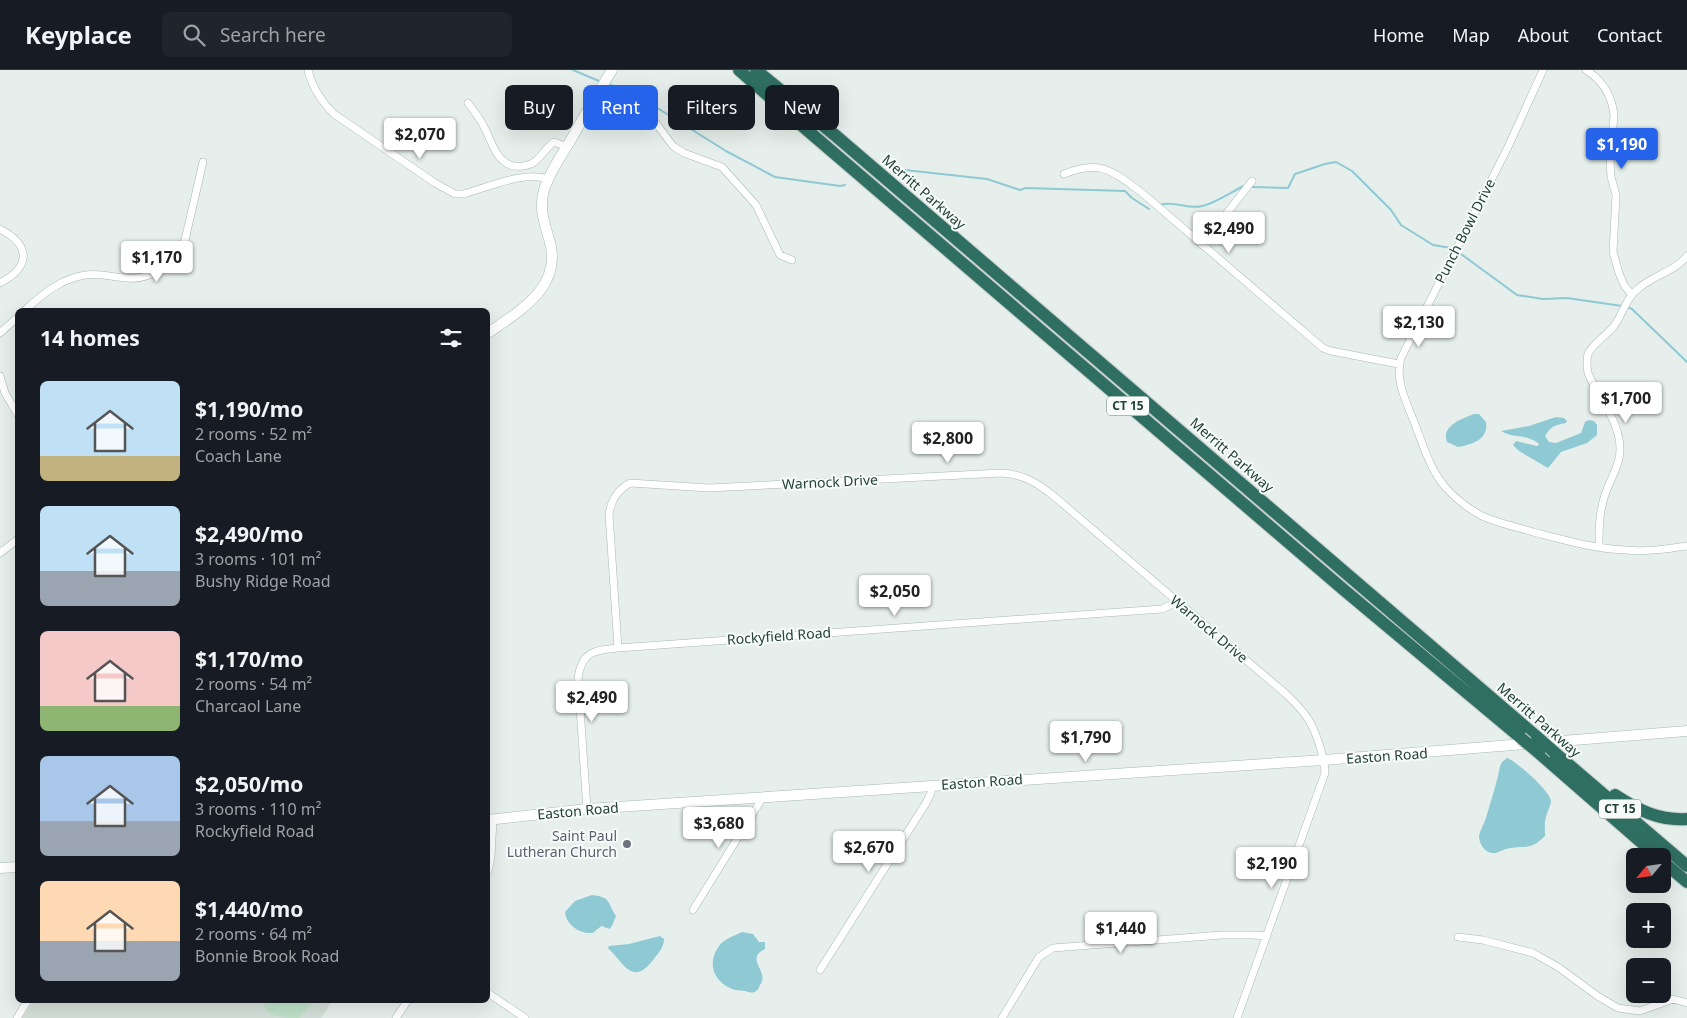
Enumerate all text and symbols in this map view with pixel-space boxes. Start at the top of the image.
search box [162,12,512,57]
text: Keyplace [25,18,132,51]
icon: search [180,21,208,49]
text: Search here [220,22,326,48]
text: Home [1373,23,1424,47]
text: Map [1452,23,1490,47]
text: About [1518,23,1569,47]
text: Contact [1597,23,1662,47]
chip: Buy [505,85,573,130]
chip: Rent [583,85,658,130]
chip: Filters [668,85,755,130]
chip: New [765,85,839,130]
pin: $2,070 [379,118,461,160]
text: $2,070 [395,123,445,145]
pin: $1,190 [1581,128,1663,170]
text: $1,190 [1597,133,1647,155]
street label: Merritt Parkway [878,150,971,234]
street label: Punch Bowl Drive [1430,175,1499,286]
pin: $2,490 [1188,212,1270,254]
text: $2,490 [1204,217,1254,239]
pin: $1,170 [116,240,198,283]
text: $1,170 [132,246,182,268]
pin: $2,130 [1378,306,1460,348]
text: $2,130 [1394,311,1444,333]
text: 14 homes [40,324,140,352]
icon: filters [437,324,465,352]
pin: $1,700 [1585,382,1667,424]
text: $1,700 [1601,387,1651,409]
text: $1,190/mo [195,395,303,423]
road number: CT 15 [1107,396,1149,416]
icon: home [80,401,140,461]
street label: Merritt Parkway [1186,413,1279,497]
pin: $2,800 [907,422,989,464]
text: 2 rooms · 52 m² [195,423,312,445]
text: $2,800 [923,427,973,449]
text: Coach Lane [195,445,282,467]
street label: Warnock Drive [782,469,878,493]
text: $2,490/mo [195,520,303,548]
icon: home [80,526,140,586]
text: 3 rooms · 101 m² [195,548,321,570]
text: Bushy Ridge Road [195,570,331,592]
pin: $2,050 [854,574,936,617]
text: $2,050 [870,580,920,602]
street label: Warnock Drive [1166,590,1252,667]
street label: Rockyfield Road [726,622,832,649]
text: $1,170/mo [195,645,303,673]
icon: home [80,651,140,711]
text: 2 rooms · 54 m² [195,673,312,695]
street label: Merritt Parkway [1493,678,1586,762]
pin: $2,490 [551,680,633,723]
text: $2,490 [567,686,617,708]
text: Charcaol Lane [195,695,301,717]
pin: $1,790 [1045,720,1127,763]
text: $1,790 [1061,726,1111,748]
street label: Easton Road [1345,743,1428,768]
street label: Easton Road [940,769,1023,794]
text: $2,050/mo [195,770,303,798]
icon: home [80,776,140,836]
street label: Easton Road [536,797,620,824]
text: 3 rooms · 110 m² [195,798,321,820]
road number: CT 15 [1599,800,1641,819]
pin: $3,680 [678,806,760,849]
text: $3,680 [694,812,744,834]
text: Rockyfield Road [195,820,314,842]
place label: Saint Paul Lutheran Church [507,826,617,861]
pin: $2,670 [828,830,910,873]
text: $2,670 [844,836,894,858]
marker: Saint Paul Lutheran Church [621,838,633,850]
pin: $2,190 [1231,846,1313,889]
north arrow [1626,848,1671,892]
map controls [1626,848,1671,1003]
text: $2,190 [1247,852,1297,874]
text: $1,440/mo [195,895,303,923]
icon: home [80,901,140,961]
button: + [1626,903,1671,948]
pin: $1,440 [1080,912,1162,954]
text: $1,440 [1096,917,1146,939]
text: 2 rooms · 64 m² [195,923,312,945]
text: Bonnie Brook Road [195,945,339,967]
button: − [1626,958,1671,1003]

